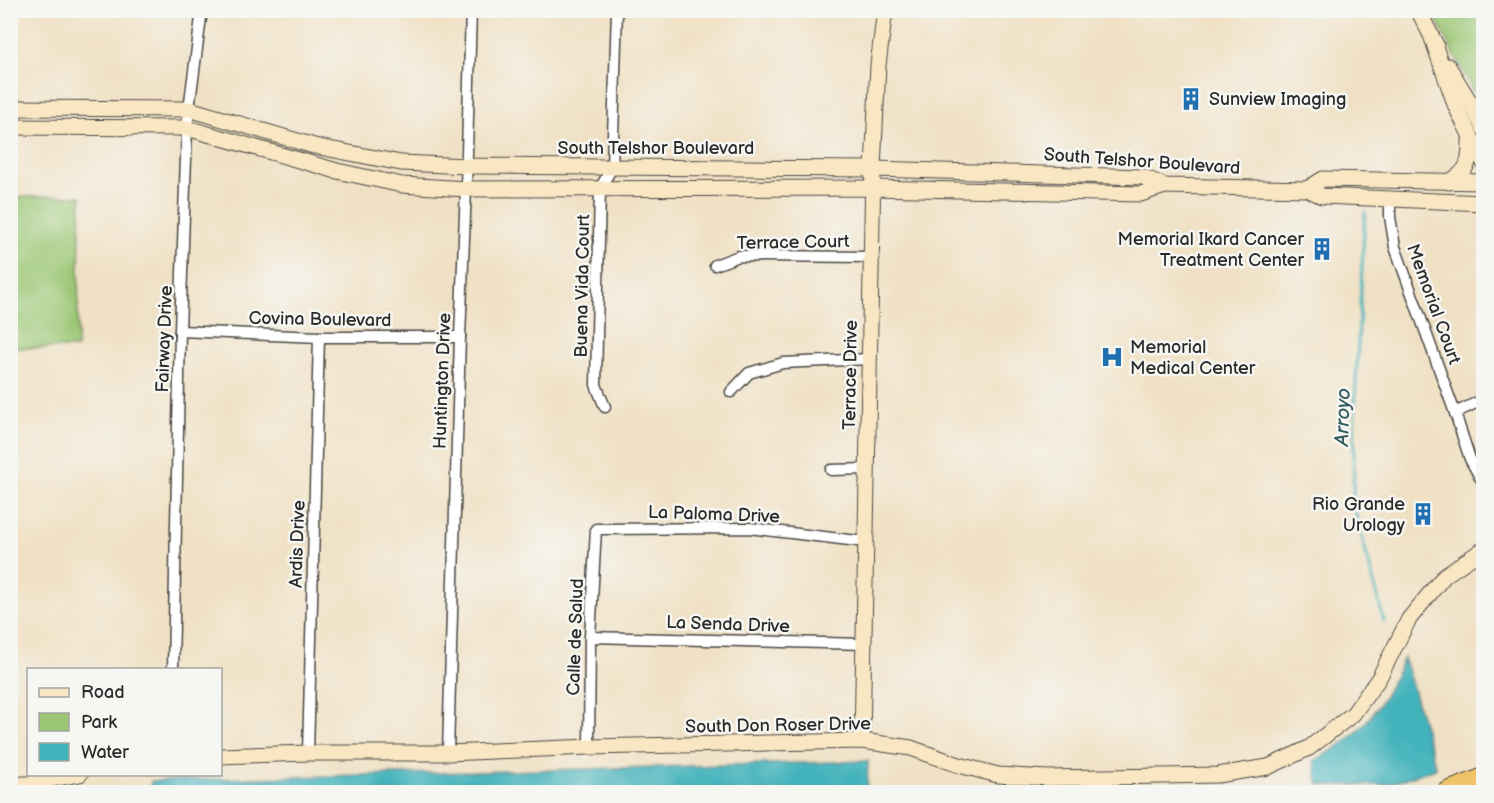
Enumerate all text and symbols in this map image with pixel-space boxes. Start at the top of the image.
building icon: Sunview Imaging [1178,86,1204,112]
place label: Sunview Imaging [1209,89,1346,110]
street label: South Telshor Boulevard [558,138,754,159]
street label: South Telshor Boulevard [1043,144,1241,179]
street label: Buena Vida Court [571,214,594,358]
place label: Memorial Ikard Cancer Treatment Center [1117,229,1304,271]
street label: Terrace Court [737,231,850,254]
building icon: Memorial Ikard Cancer Treatment Center [1309,236,1335,262]
street label: Memorial Court [1402,241,1465,367]
street label: Fairway Drive [152,285,177,393]
street label: Covina Boulevard [248,308,392,331]
street label: Huntington Drive [430,312,455,449]
street label: Terrace Drive [839,320,862,430]
place label: Memorial Medical Center [1130,337,1256,379]
hospital icon: Memorial Medical Center [1099,344,1125,370]
water label: Arroyo [1330,388,1356,447]
place label: Rio Grande Urology [1312,494,1406,536]
street label: Ardis Drive [285,499,310,588]
building icon: Rio Grande Urology [1410,501,1436,527]
street label: La Paloma Drive [648,502,781,527]
street label: Calle de Salud [563,578,588,696]
street label: La Senda Drive [666,612,791,637]
legend [27,668,222,776]
text: Road [81,682,125,703]
text: Park [81,712,117,733]
street label: South Don Roser Drive [685,713,871,738]
text: Water [81,742,129,763]

